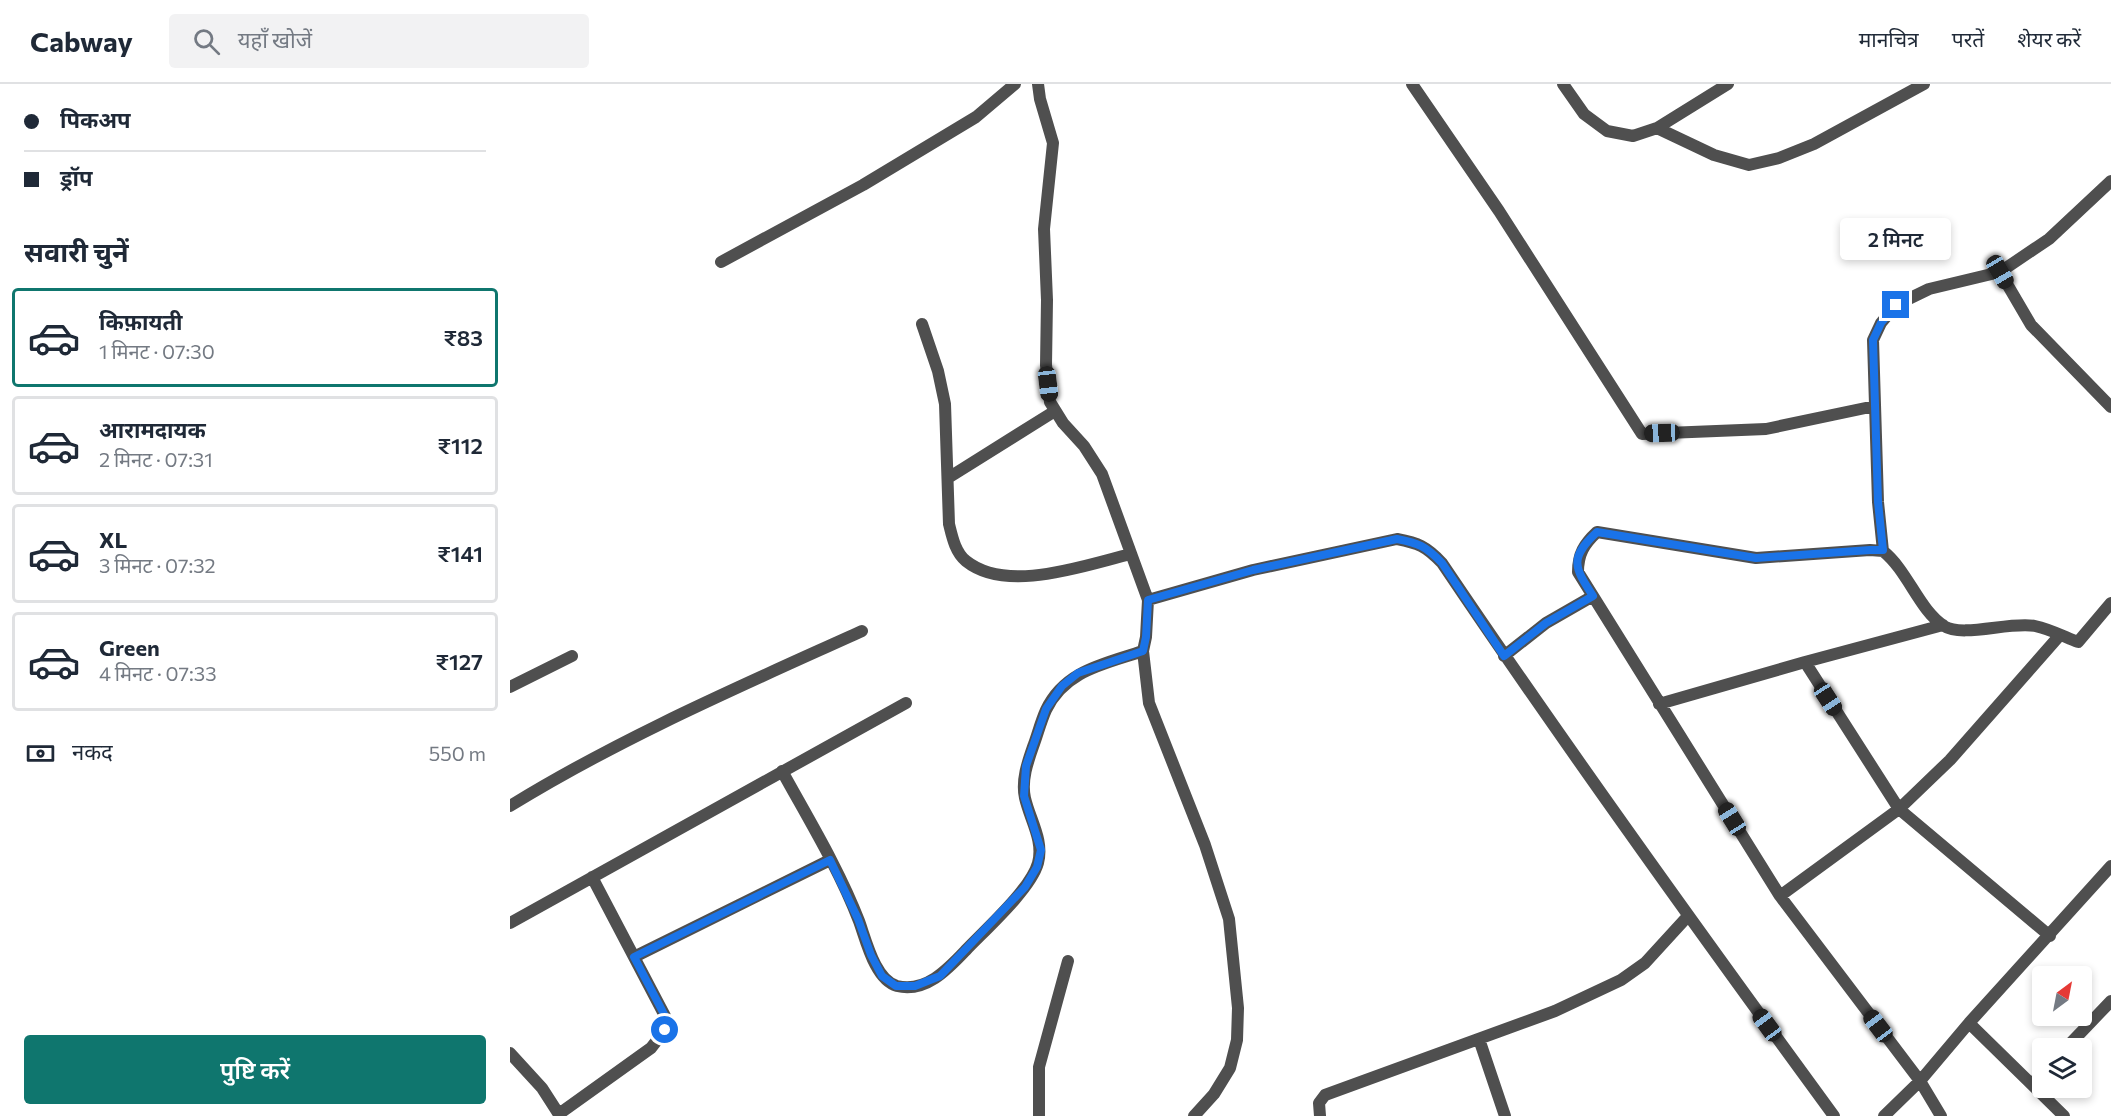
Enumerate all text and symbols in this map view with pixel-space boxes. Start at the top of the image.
search box [169,14,589,68]
text: Cabway [30,24,133,58]
icon: search [190,25,223,58]
text: यहाँ खोजें [238,26,312,53]
text: मानचित्र [1859,26,1919,51]
text: परतें [1952,26,1984,51]
text: शेयर करें [2017,26,2081,51]
text: पिकअप [60,106,131,133]
text: ड्रॉप [60,164,93,191]
callout: 2 मिनट [1840,218,1952,260]
text: 2 मिनट [1868,227,1923,251]
text: सवारी चुनें [24,235,129,268]
car [1983,252,2017,292]
route end [1882,291,1909,318]
text: किफ़ायती [99,308,183,335]
icon: car [27,311,81,365]
text: ₹83 [443,324,483,351]
text: 1 मिनट · 07:30 [99,339,215,363]
car [1037,365,1059,403]
text: आरामदायक [99,416,206,443]
icon: car [27,419,81,473]
car [1644,423,1680,443]
text: ₹112 [438,432,483,459]
text: 2 मिनट · 07:31 [99,447,213,471]
text: XL [99,526,127,553]
icon: car [27,527,81,581]
text: ₹141 [437,540,483,567]
text: 3 मिनट · 07:32 [99,553,216,577]
text: Green [99,634,160,661]
icon: car [27,635,81,689]
text: ₹127 [436,648,483,675]
text: 4 मिनट · 07:33 [99,661,217,685]
car [1811,679,1845,719]
icon: cash [24,737,57,770]
text: नकद [72,738,113,765]
text: 550 m [429,741,486,765]
car [1715,799,1749,839]
north arrow [2032,966,2092,1026]
map controls [2032,966,2092,1098]
car [1749,1005,1785,1045]
car [1860,1006,1896,1046]
route start [651,1016,678,1043]
button: पुष्टि करें [24,1035,486,1104]
button: layers [2032,1038,2092,1098]

